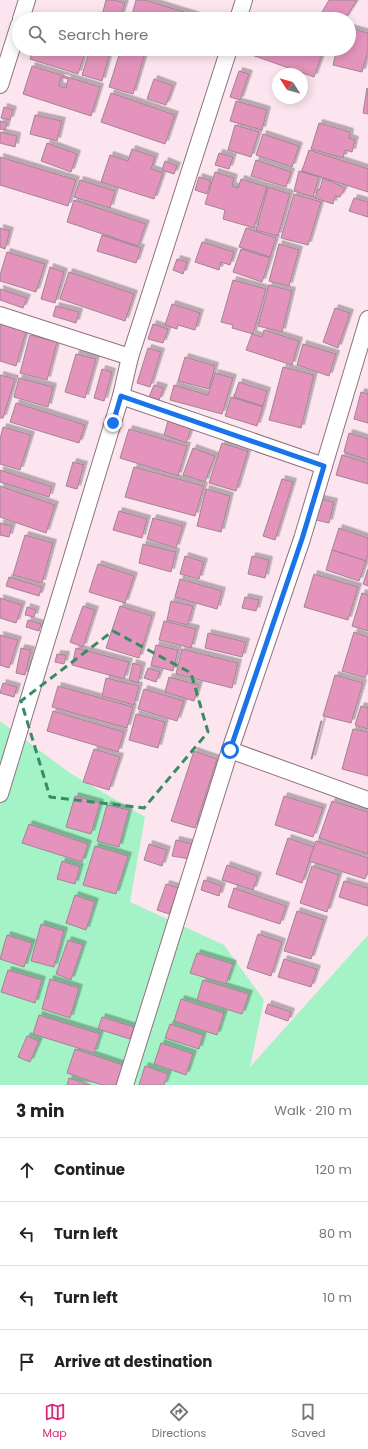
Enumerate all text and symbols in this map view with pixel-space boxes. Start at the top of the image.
search box [12,12,356,56]
icon: search [26,23,48,45]
text: Search here [58,24,148,45]
north arrow [272,68,308,104]
route end [104,414,122,432]
route start [221,741,239,759]
text: 3 min [16,1099,64,1123]
text: Walk · 210 m [274,1101,352,1120]
icon: ahead [16,1159,38,1181]
text: Continue [54,1159,125,1180]
text: 120 m [315,1160,352,1179]
icon: left [16,1223,38,1245]
text: Turn left [54,1223,118,1244]
text: 80 m [319,1224,352,1243]
icon: left [16,1287,38,1309]
text: Turn left [54,1287,118,1308]
text: 10 m [323,1288,352,1307]
icon: arrive [16,1351,38,1373]
text: Arrive at destination [54,1351,212,1372]
tab: Map [42,1401,67,1442]
tab: Directions [152,1401,206,1442]
tab: Saved [291,1401,326,1442]

